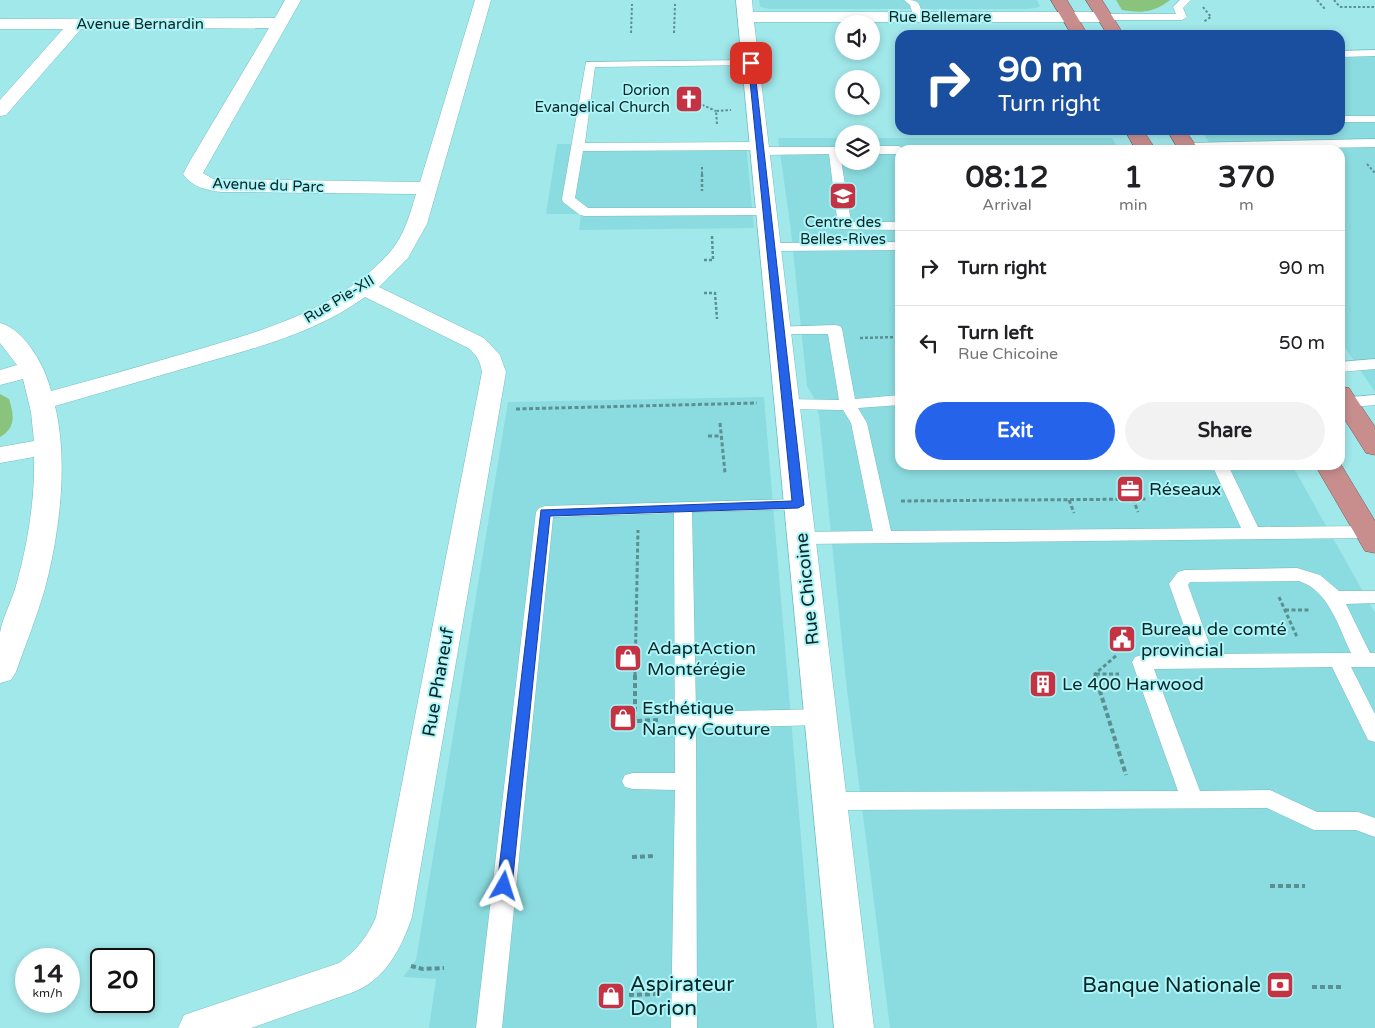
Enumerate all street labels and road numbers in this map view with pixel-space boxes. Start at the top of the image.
street label: Rue Bellemare [888,8,992,26]
street label: Avenue Bernardin [76,15,204,33]
street label: Avenue du Parc [212,174,324,196]
street label: Rue Pie-XII [301,271,377,327]
street label: Rue Chicoine [790,532,824,646]
street label: Rue Phaneuf [418,625,458,738]

